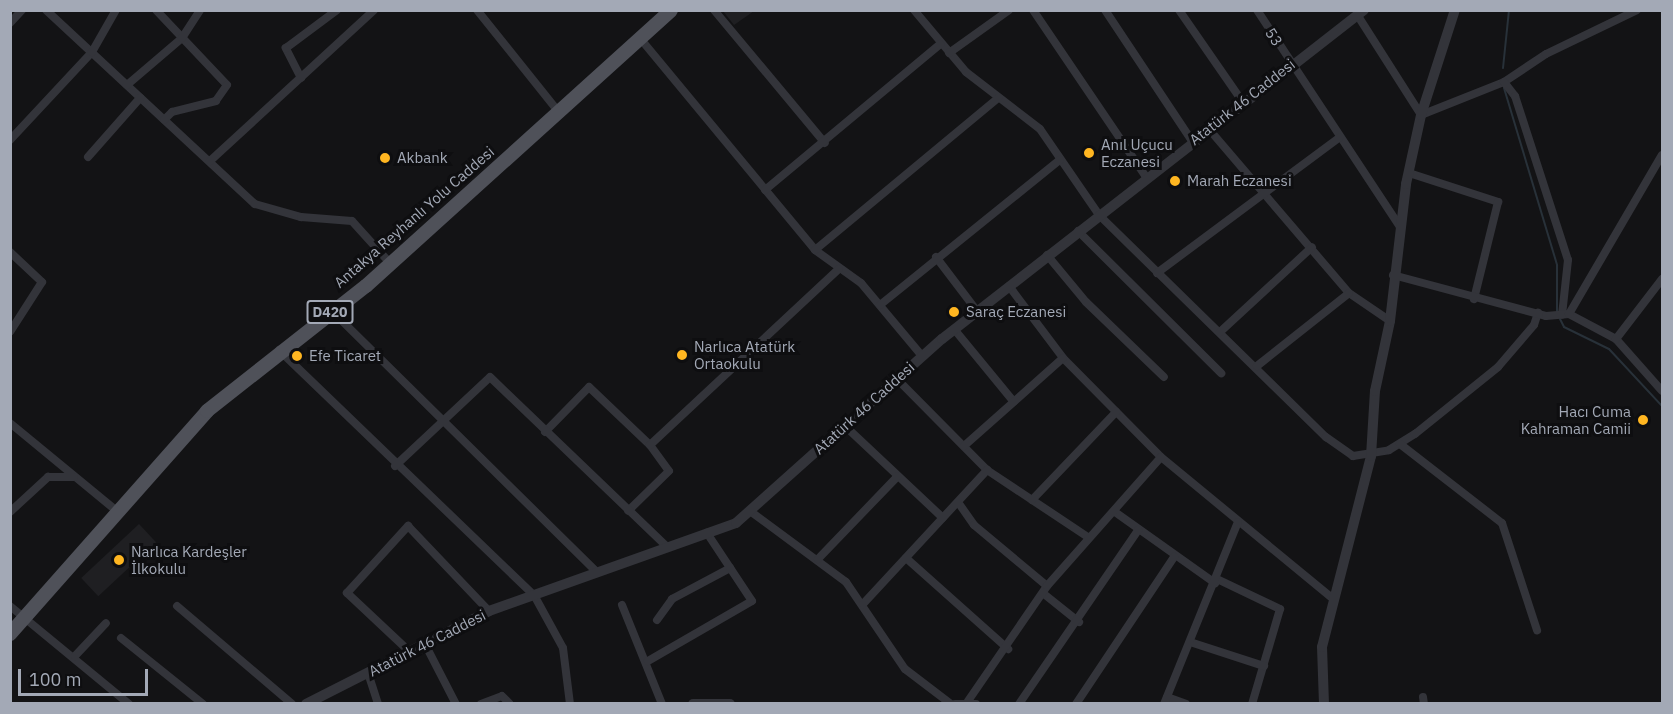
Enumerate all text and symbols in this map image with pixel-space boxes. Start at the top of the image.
street label: 53 [1262,25,1286,49]
street label: Atatürk 46 Caddesi [1186,55,1298,149]
place label: Anıl Uçucu Eczanesi [1101,135,1173,170]
street label: Antakya Reyhanlı Yolu Caddesi [330,143,498,291]
marker: Anıl Uçucu Eczanesi [1082,146,1096,160]
place label: Akbank [397,149,448,167]
marker: Akbank [378,151,392,165]
place label: Marah Eczanesi [1187,172,1292,190]
marker: Marah Eczanesi [1168,174,1182,188]
road number: D420 [306,301,354,323]
place label: Saraç Eczanesi [966,303,1066,321]
marker: Saraç Eczanesi [947,305,961,319]
place label: Narlıca Atatürk Ortaokulu [694,337,795,372]
place label: Efe Ticaret [309,347,381,365]
marker: Narlıca Atatürk Ortaokulu [675,348,689,362]
marker: Efe Ticaret [290,349,304,363]
street label: Atatürk 46 Caddesi [810,358,918,458]
place label: Hacı Cuma Kahraman Camii [1521,402,1631,437]
marker: Hacı Cuma Kahraman Camii [1636,413,1650,427]
place label: Narlıca Kardeşler İlkokulu [131,542,247,577]
marker: Narlıca Kardeşler İlkokulu [112,553,126,567]
street label: Atatürk 46 Caddesi [365,606,489,680]
scale bar [21,657,152,695]
text: 100 m [29,668,81,691]

